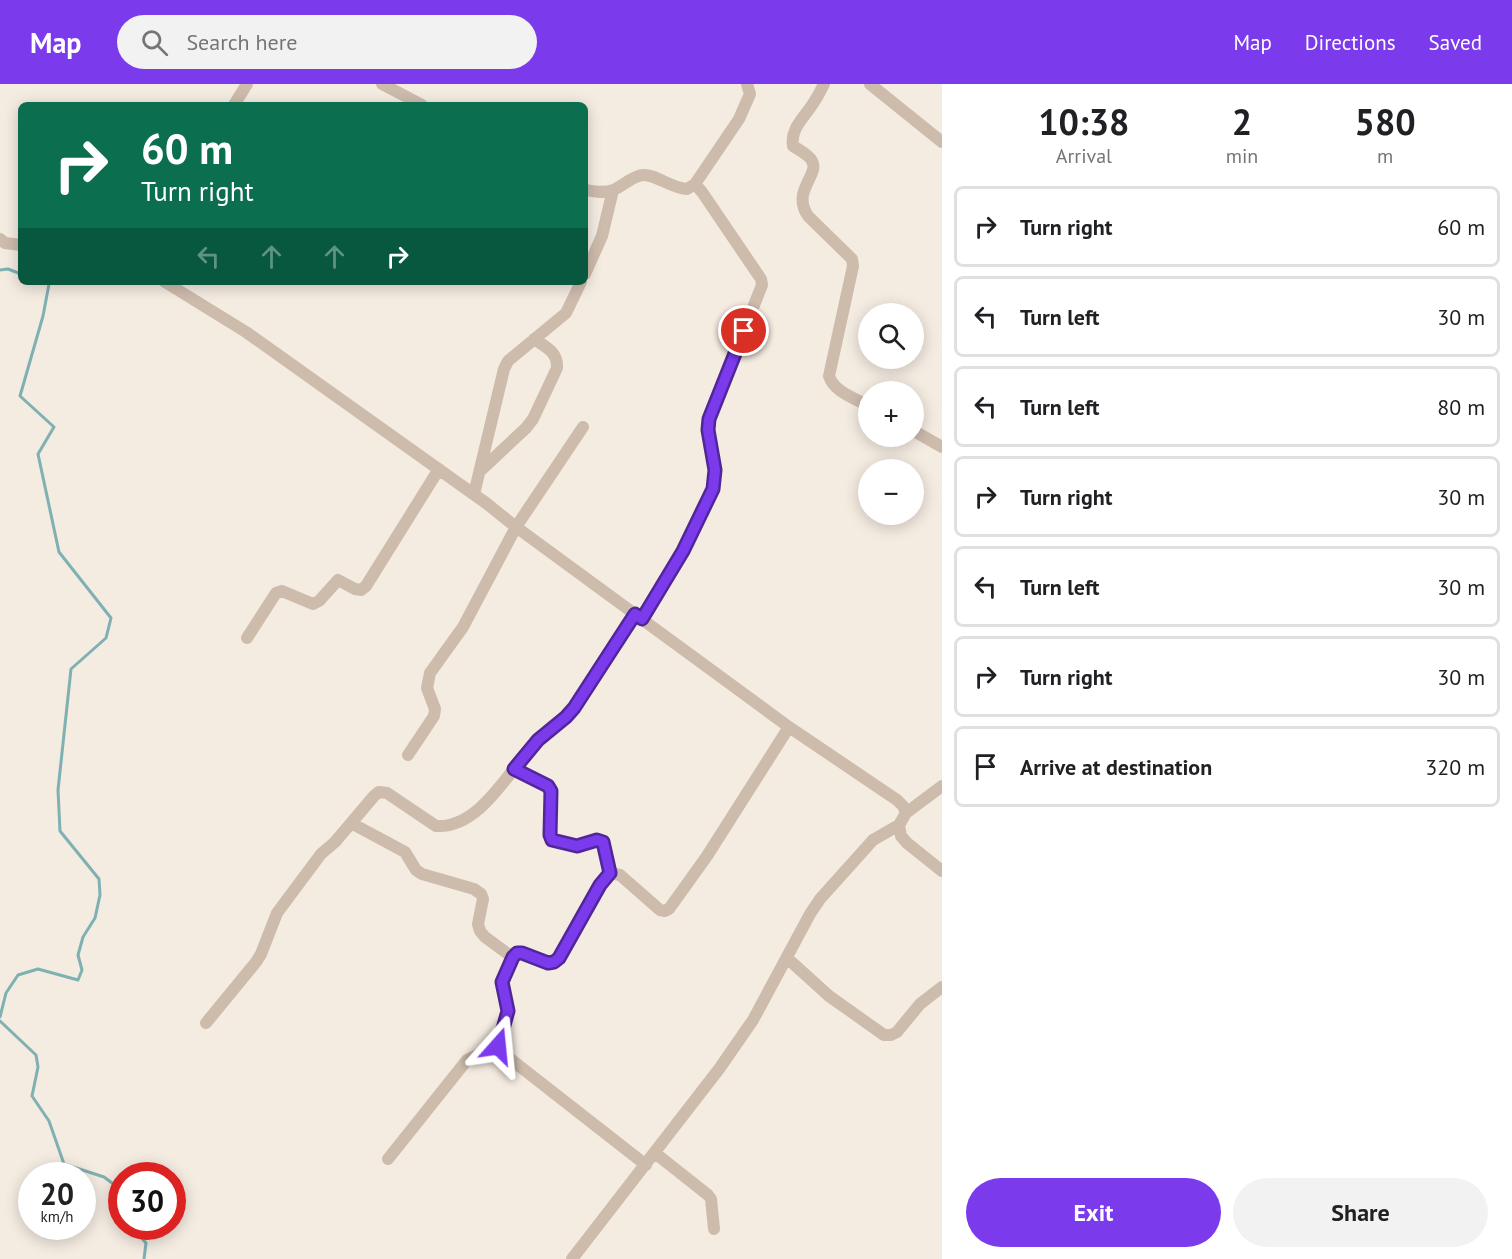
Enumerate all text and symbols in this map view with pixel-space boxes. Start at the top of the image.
search box [117,15,537,69]
text: Map [30,24,81,61]
icon: search [138,26,171,59]
text: Search here [186,28,297,56]
text: Map [1233,29,1272,56]
text: Directions [1305,29,1396,56]
text: Saved [1429,29,1482,56]
text: 10:38 [1038,98,1130,145]
text: 2 [1232,98,1252,145]
text: 580 [1355,98,1416,145]
text: 60 m [141,121,233,176]
icon: right [42,126,120,204]
text: Arrival [1056,143,1112,169]
text: min [1226,143,1258,169]
text: m [1377,143,1393,169]
text: Turn right [141,174,254,208]
icon: right [969,210,1002,243]
text: Turn right [1020,213,1112,241]
text: 60 m [1437,213,1485,241]
icon: left [192,240,225,273]
icon: ahead [255,240,288,273]
icon: ahead [318,240,351,273]
icon: right [381,240,414,273]
icon: left [969,300,1002,333]
map controls [858,303,924,525]
button: search [858,303,924,369]
text: Turn left [1020,303,1100,331]
text: 30 m [1437,303,1485,331]
pin [718,305,769,356]
icon: arrive [727,314,760,347]
button: + [858,381,924,447]
icon: left [969,390,1002,423]
text: Turn left [1020,393,1100,421]
text: 80 m [1437,393,1485,421]
button: − [858,459,924,525]
icon: right [969,480,1002,513]
text: Turn right [1020,483,1112,511]
text: 30 m [1437,483,1485,511]
icon: left [969,570,1002,603]
text: Turn left [1020,573,1100,601]
text: 30 m [1437,573,1485,601]
icon: right [969,660,1002,693]
text: Turn right [1020,663,1112,691]
text: 30 m [1437,663,1485,691]
icon: arrive [969,750,1002,783]
text: Arrive at destination [1020,753,1212,781]
text: 320 m [1425,753,1485,781]
position arrow [466,1014,530,1078]
speed limit sign: 30 [108,1162,186,1240]
text: 20 [40,1174,74,1213]
button: Exit [966,1178,1221,1247]
button: Share [1233,1178,1488,1247]
text: km/h [41,1207,73,1226]

